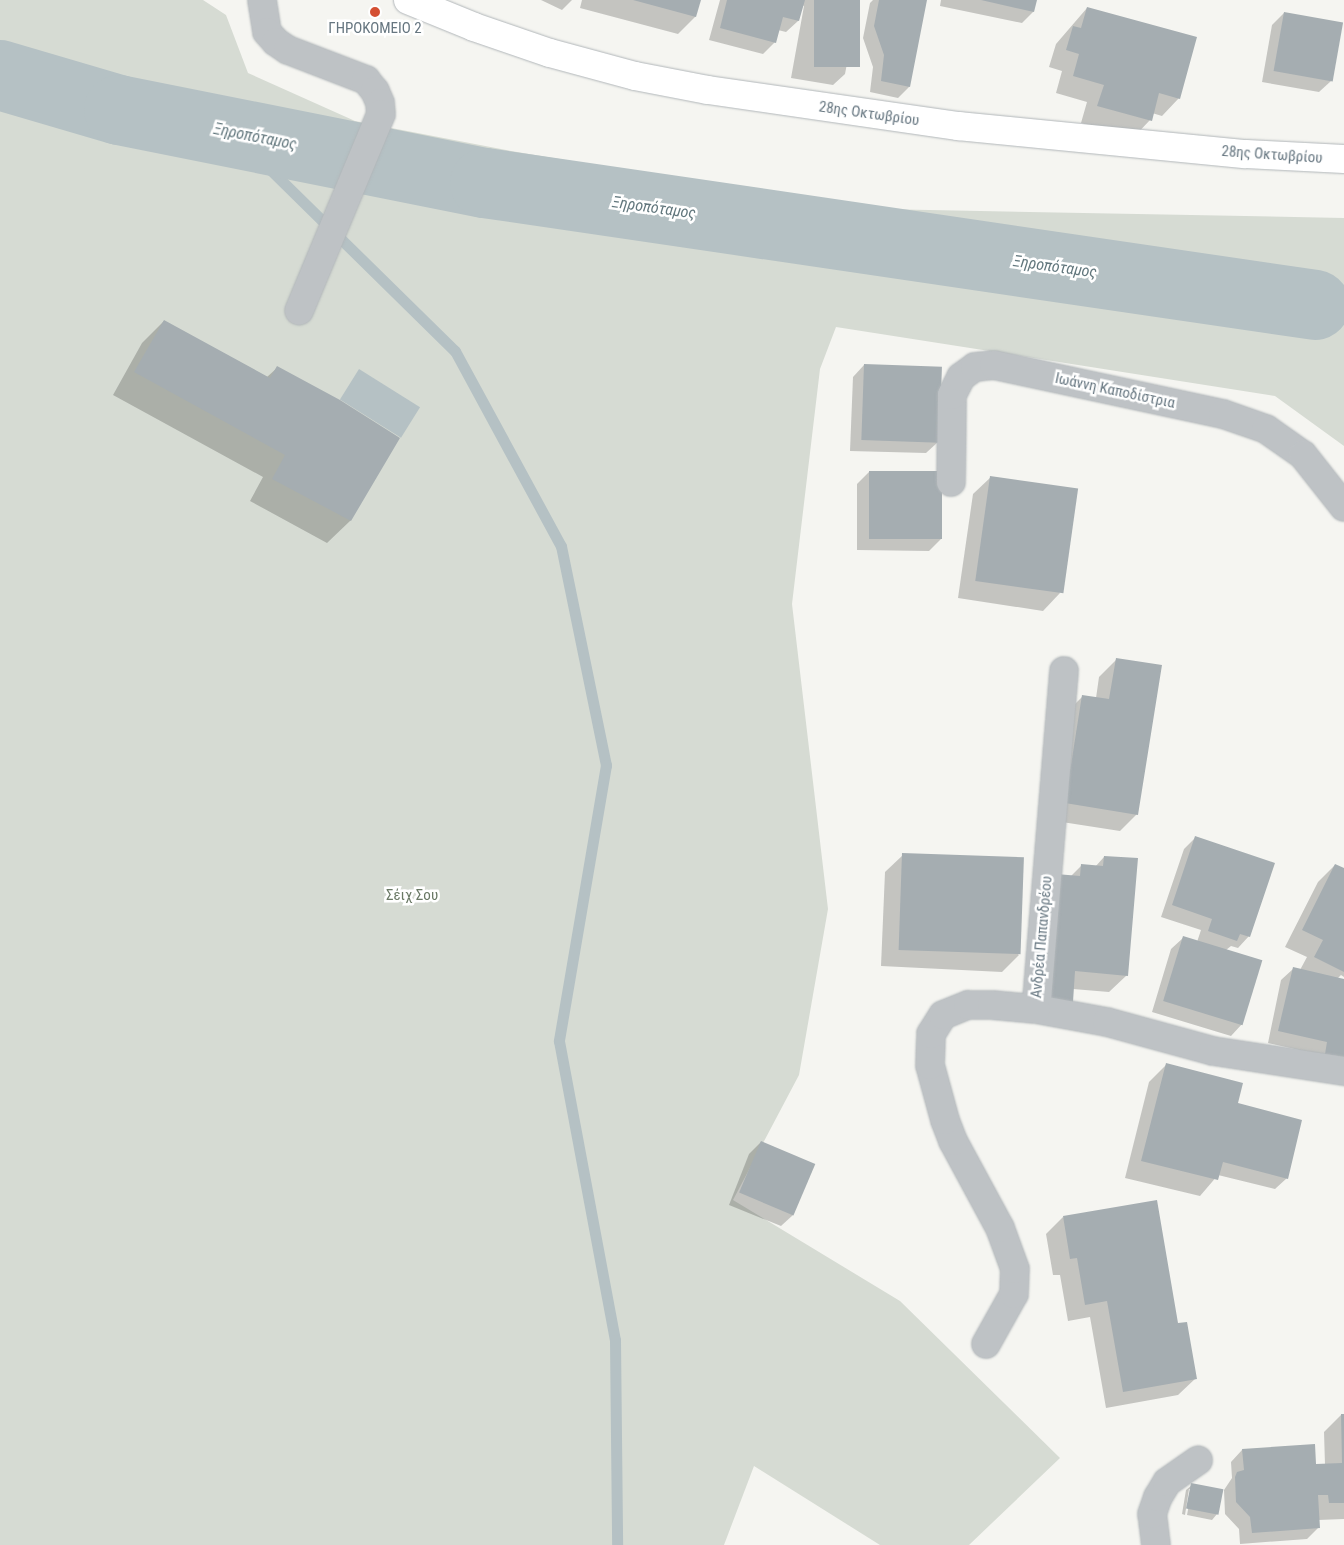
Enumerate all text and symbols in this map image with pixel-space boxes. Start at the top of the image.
marker: ΓΗΡΟΚΟΜΕΙΟ 2 [369,6,381,18]
place label: ΓΗΡΟΚΟΜΕΙΟ 2 [328,20,422,38]
street label: 28ης Οκτωβρίου [818,98,920,130]
water label: Ξηροπόταμος [212,120,298,154]
street label: 28ης Οκτωβρίου [1221,142,1323,168]
water label: Ξηροπόταμος [611,193,697,223]
water label: Ξηροπόταμος [1012,252,1098,282]
street label: Ιωάννη Καποδίστρια [1053,370,1177,412]
street label: Ανδρέα Παπανδρέου [1028,875,1056,999]
park label: Σέιχ Σου [386,887,438,905]

